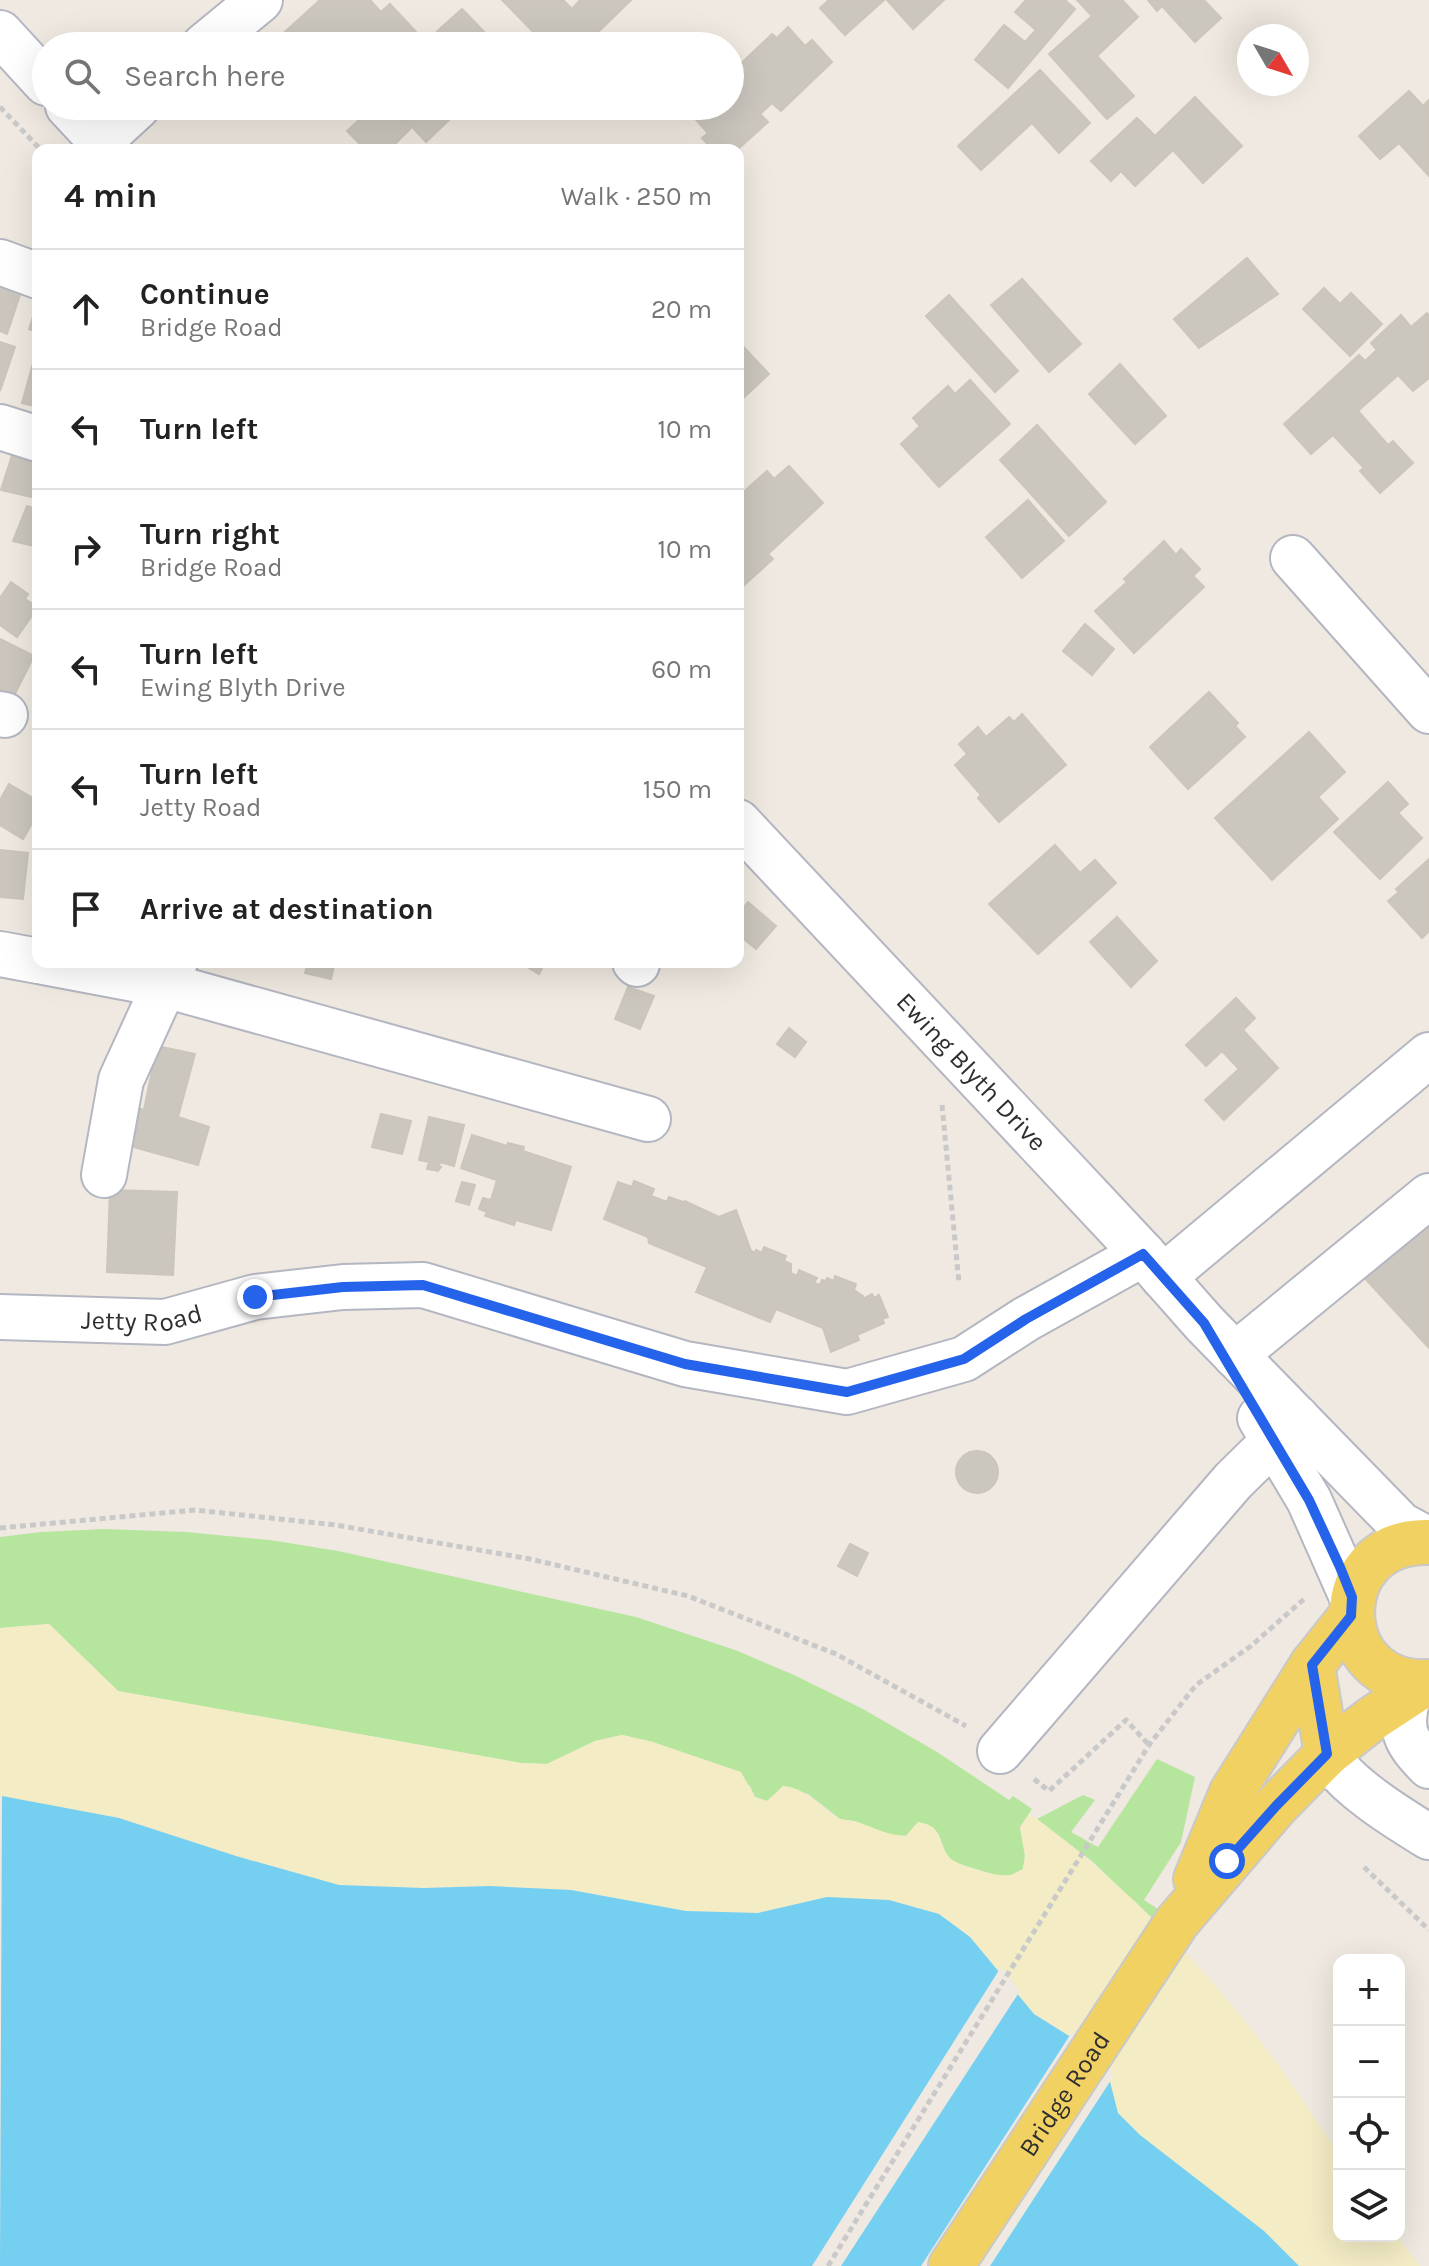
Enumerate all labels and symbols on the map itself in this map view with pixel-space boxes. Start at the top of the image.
north arrow [1237,24,1309,96]
street label: Ewing Blyth Drive [890,986,1053,1158]
route end [237,1279,273,1315]
street label: Jetty Road [81,1297,206,1339]
route start [1209,1843,1245,1879]
street label: Bridge Road [1012,2026,1117,2162]

